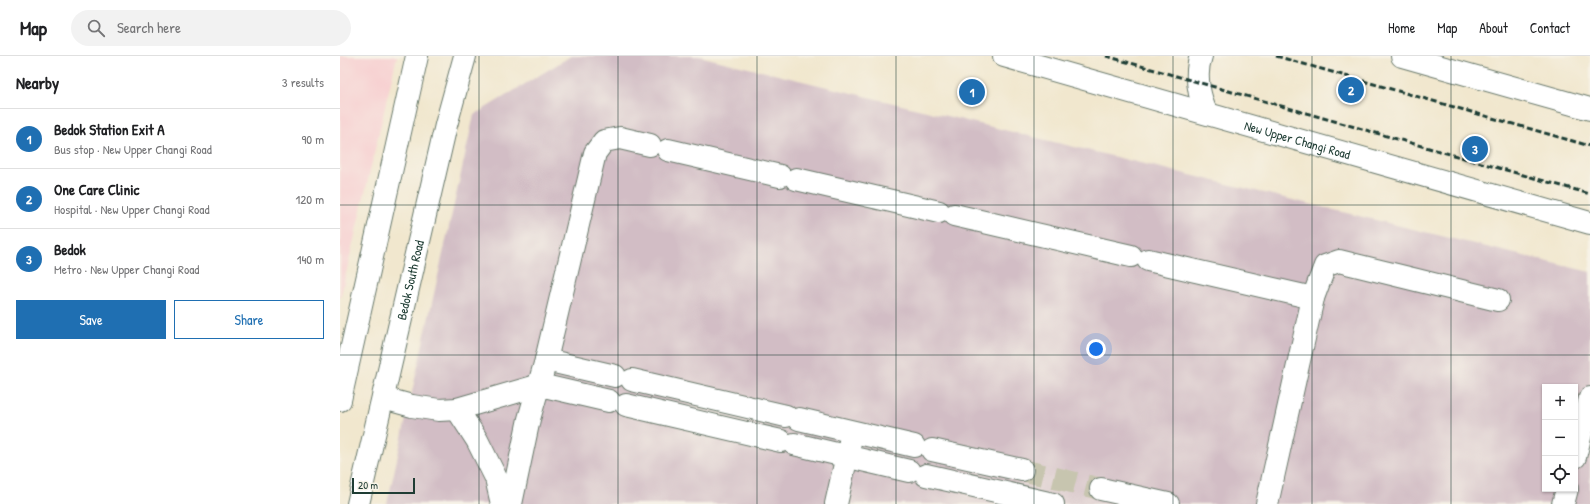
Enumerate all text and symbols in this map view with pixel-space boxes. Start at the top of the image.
search box [71,10,351,46]
text: Map [20,15,47,41]
icon: search [85,17,107,39]
text: Search here [117,17,181,38]
text: Home [1388,18,1415,37]
text: Map [1437,18,1457,37]
text: About [1479,18,1508,37]
text: Contact [1530,18,1570,37]
text: Nearby [16,71,59,94]
text: 3 results [282,73,324,91]
pin: 2 [1338,75,1364,105]
pin: 1 [959,77,985,107]
street label: New Upper Changi Road [1242,116,1352,163]
text: Bedok Station Exit A [54,119,165,140]
text: 1 [27,130,31,148]
text: 90 m [302,130,324,148]
pin: 3 [1462,134,1488,164]
text: Bus stop · New Upper Changi Road [54,140,212,158]
text: One Care Clinic [54,179,139,200]
text: 2 [26,190,32,208]
text: 120 m [296,190,324,208]
text: Hospital · New Upper Changi Road [54,200,210,218]
street label: Bedok South Road [392,238,428,322]
text: Bedok [54,239,86,260]
text: 3 [26,250,32,268]
text: 140 m [297,250,324,268]
text: Metro · New Upper Changi Road [54,260,199,278]
button: Save [16,300,166,339]
button: Share [174,300,324,339]
your location [1086,339,1106,359]
map controls [1542,384,1578,492]
button: + [1542,384,1578,420]
button: − [1542,420,1578,456]
button: locate [1542,456,1578,492]
scale bar [352,476,415,495]
text: 20 m [358,478,378,492]

